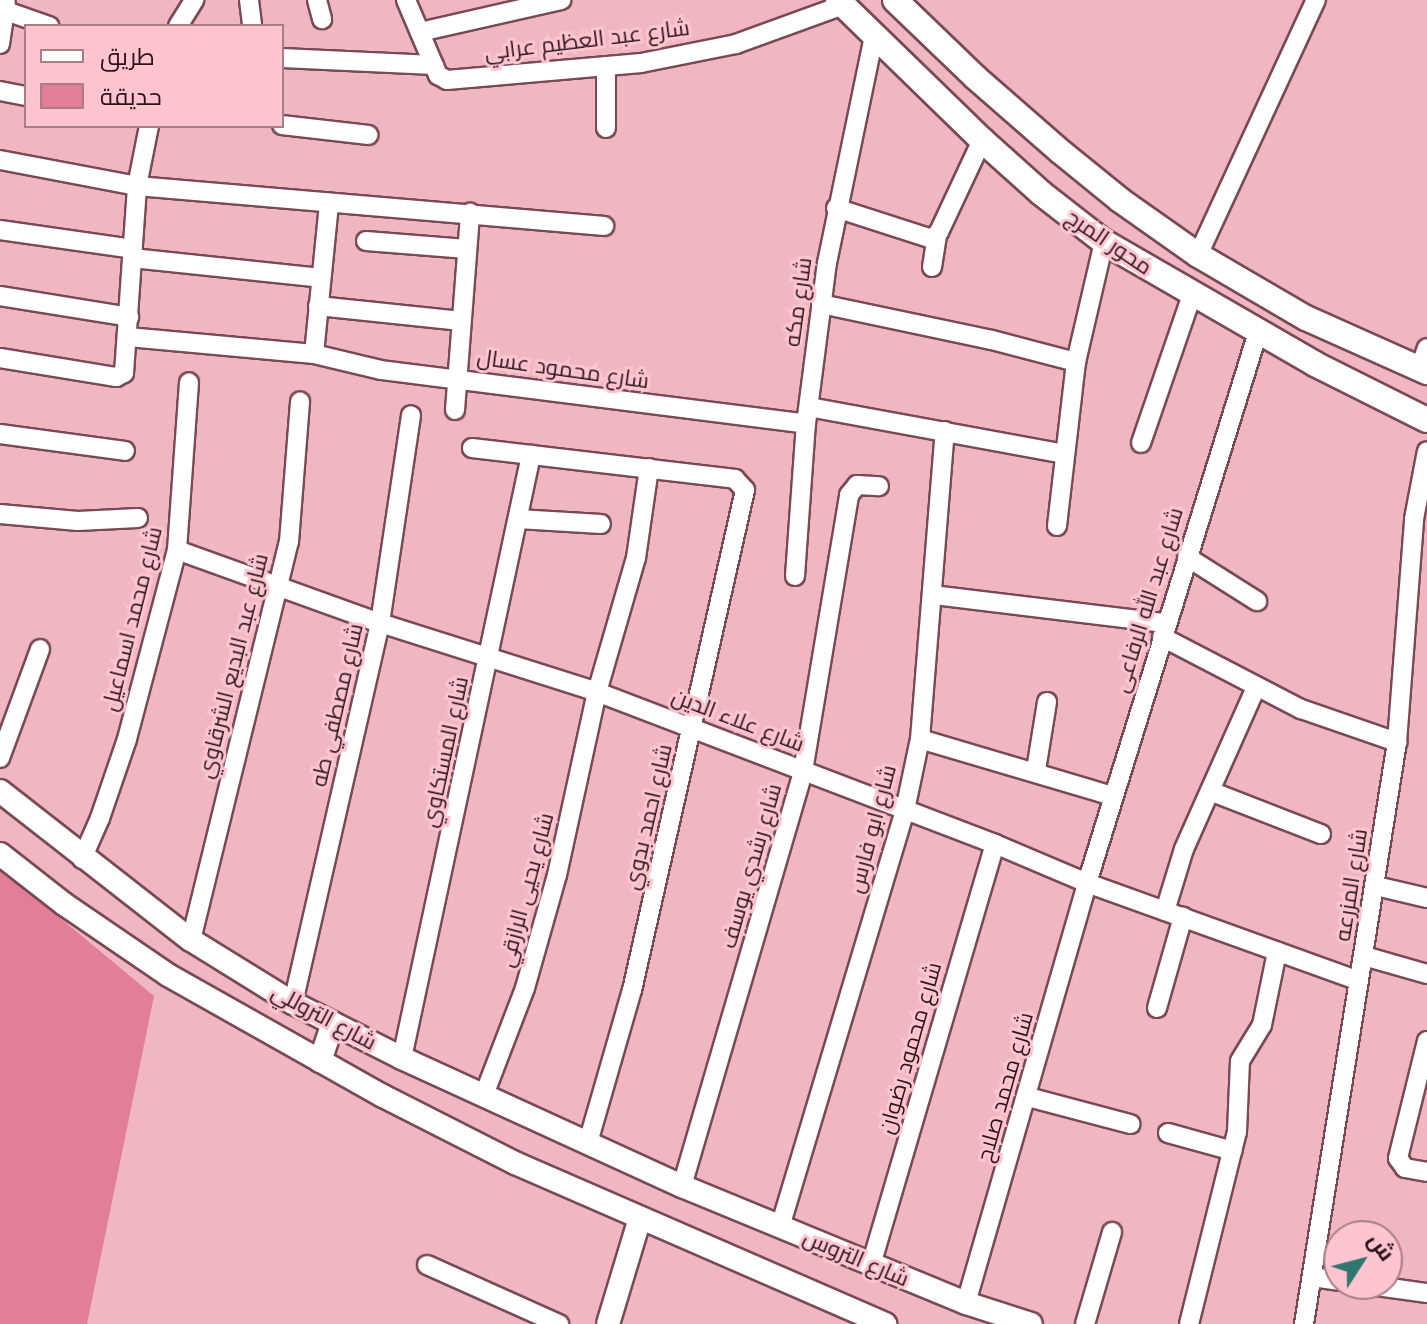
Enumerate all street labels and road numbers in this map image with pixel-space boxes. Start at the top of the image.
street label: شارع عبد العظيم عرابي [483,14,691,66]
street label: محور المرج [1061,204,1157,280]
street label: شارع مكه [779,256,817,348]
street label: شارع محمود عسال [475,344,651,394]
street label: شارع عبد الله الرفاعى [1107,504,1189,696]
street label: شارع محمد اسماعيل [96,524,168,714]
street label: شارع عبد البديع الشرقاوي [192,551,274,781]
street label: شارع مصطفي طه [305,621,369,789]
street label: شارع المستكاوي [416,674,474,830]
street label: شارع علاء الدين [668,683,808,757]
street label: شارع احمد بدوي [618,741,678,893]
street label: شارع ابو فارس [842,762,902,896]
street label: شارع رشدي يوسف [715,781,787,951]
street label: شارع يحيى الرازقي [493,810,559,970]
street label: شارع المزرعه [1329,827,1373,943]
street label: شارع محمود رضوان [873,959,947,1137]
street label: شارع التروللي [267,978,381,1056]
street label: شارع محمد صلاح [971,1009,1039,1165]
street label: شارع التروس [799,1224,913,1292]

